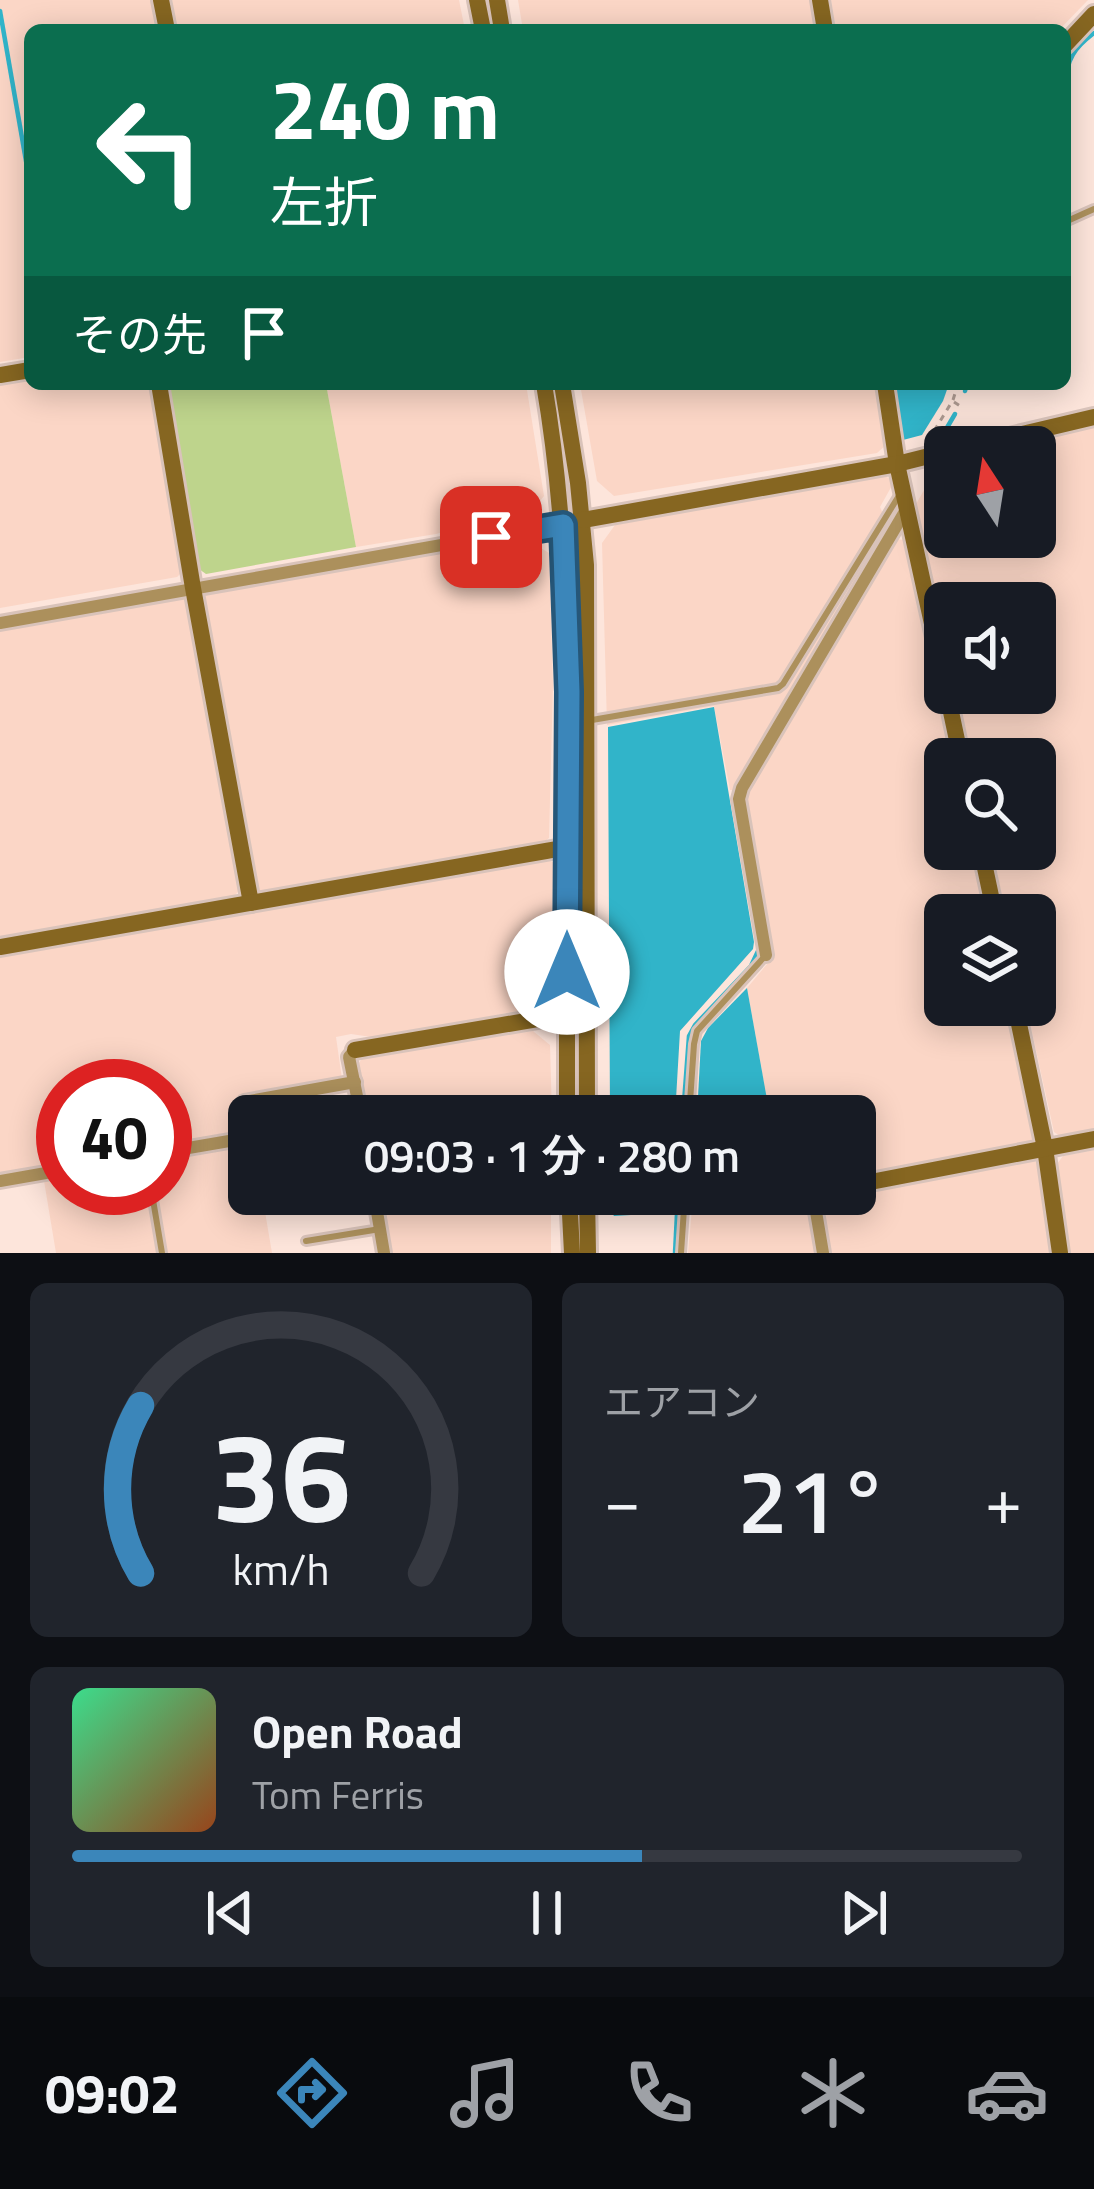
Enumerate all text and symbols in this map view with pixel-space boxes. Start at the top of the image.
text: 240 m [270,44,500,172]
icon: left [72,72,228,228]
text: 左折 [270,161,378,243]
text: その先 [72,300,207,368]
icon: arrive [231,300,297,366]
north arrow [924,426,1056,558]
map controls [924,426,1056,1026]
pin [440,486,542,588]
icon: arrive [458,504,524,570]
button: sound [924,582,1056,714]
button: search [924,738,1056,870]
button: layers [924,894,1056,1026]
position arrow [504,909,630,1035]
speed limit sign: 40 [36,1059,192,1215]
text: 09:03 · 1 分 · 280 m [364,1121,740,1189]
text: エアコン [604,1372,760,1431]
text: 36 [211,1381,351,1570]
text: 21° [737,1431,889,1568]
text: − [604,1449,641,1550]
text: + [985,1449,1022,1550]
text: km/h [232,1536,330,1602]
text: Open Road [252,1697,463,1765]
text: Tom Ferris [252,1765,424,1824]
icon: previous [197,1880,263,1946]
icon: pause [514,1880,580,1946]
icon: next [831,1880,897,1946]
icon: directions [270,2051,354,2135]
icon: music [443,2051,527,2135]
icon: phone [617,2051,701,2135]
icon: climate [791,2051,875,2135]
icon: car [965,2051,1049,2135]
text: 09:02 [45,2052,180,2134]

